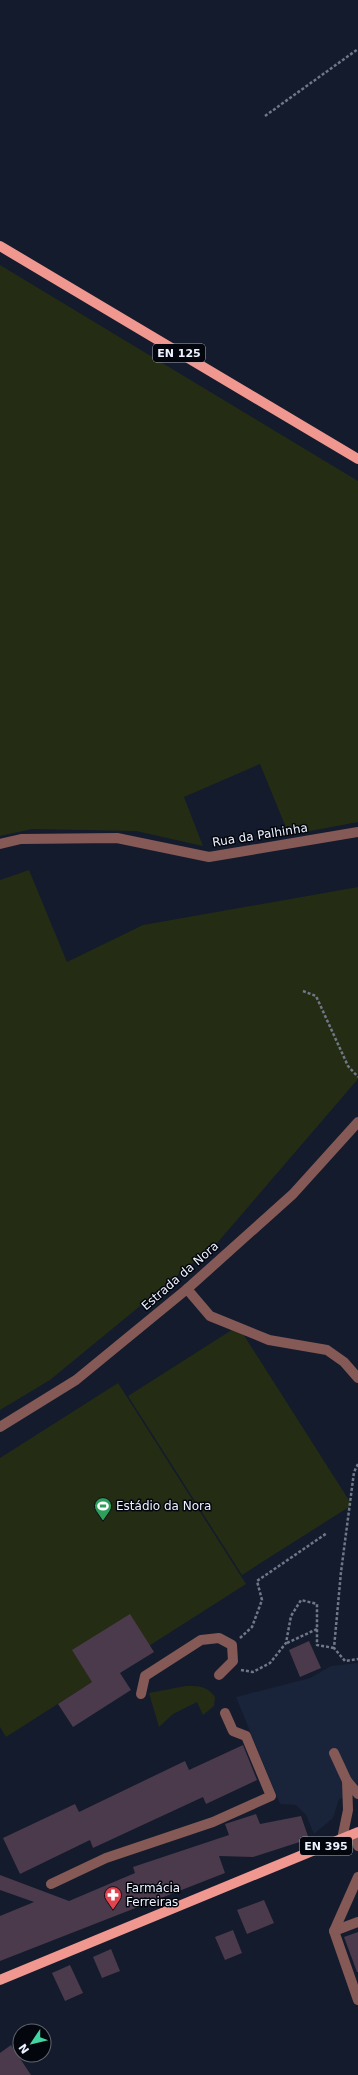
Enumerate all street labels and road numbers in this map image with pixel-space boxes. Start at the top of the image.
road number: EN 125 [153,344,205,362]
street label: Rua da Palhinha [211,821,309,849]
street label: Estrada da Nora [139,1239,221,1313]
road number: EN 395 [300,1837,352,1855]

